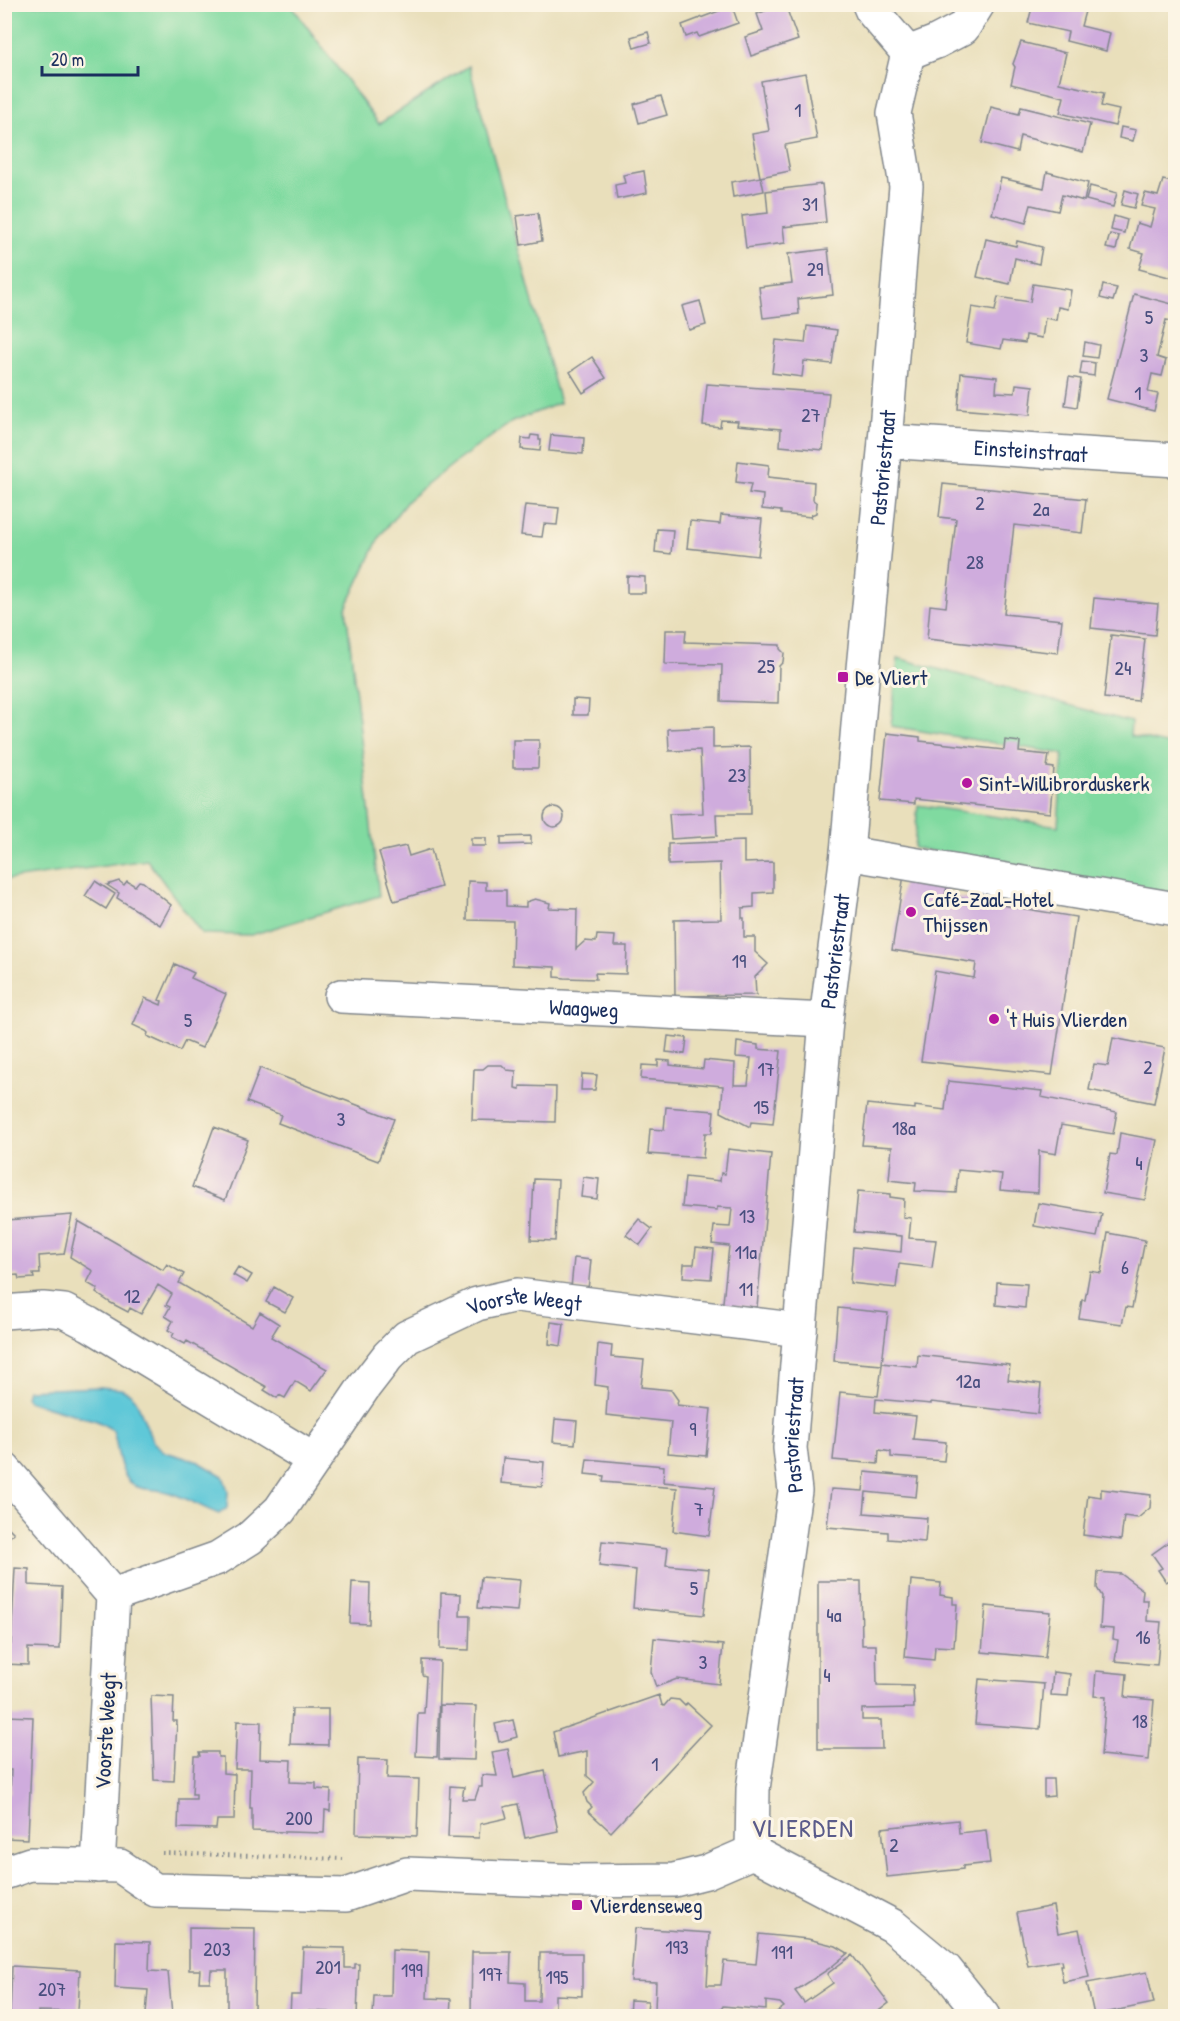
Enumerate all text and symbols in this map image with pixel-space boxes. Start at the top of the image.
scale bar [42,39,138,77]
text: 20 m [51,47,84,72]
house number: 1 [794,96,802,123]
house number: 31 [802,190,818,217]
house number: 29 [807,255,823,282]
house number: 5 [1145,303,1154,330]
house number: 3 [1140,341,1149,368]
house number: 1 [1134,379,1142,406]
house number: 27 [801,401,821,428]
street label: Pastoriestraat [862,408,903,527]
street label: Einsteinstraat [973,432,1089,469]
house number: 2 [975,489,985,516]
house number: 2a [1032,495,1050,522]
house number: 28 [966,548,984,575]
house number: 25 [757,652,775,679]
house number: 24 [1115,654,1131,681]
place label: De Vliert [855,662,928,692]
marker: De Vliert [836,670,850,684]
house number: 23 [728,761,746,788]
place label: Sint-Willibrorduskerk [979,768,1150,798]
marker: Sint-Willibrorduskerk [960,776,974,790]
place label: Café-Zaal-Hotel Thijssen [923,884,1054,939]
street label: Pastoriestraat [813,892,857,1011]
marker: Café-Zaal-Hotel Thijssen [904,905,918,919]
house number: 19 [732,947,746,974]
street label: Waagweg [548,991,619,1025]
place label: 't Huis Vlierden [1006,1004,1127,1034]
house number: 5 [184,1006,193,1033]
marker: 't Huis Vlierden [987,1012,1001,1026]
house number: 2 [1143,1053,1153,1080]
house number: 17 [757,1055,775,1082]
house number: 15 [753,1093,769,1120]
house number: 3 [337,1105,346,1132]
house number: 18a [892,1114,916,1141]
house number: 4 [1135,1149,1143,1176]
house number: 13 [739,1202,755,1229]
house number: 11a [735,1238,757,1265]
house number: 6 [1121,1253,1129,1280]
house number: 11 [739,1275,753,1302]
street label: Voorste Weegt [461,1280,584,1322]
house number: 12 [124,1282,141,1309]
house number: 12a [956,1367,980,1394]
street label: Pastoriestraat [775,1376,811,1495]
house number: 9 [689,1415,697,1442]
house number: 7 [694,1495,704,1522]
house number: 5 [690,1574,699,1601]
house number: 4a [826,1601,842,1628]
house number: 16 [1135,1623,1151,1650]
house number: 3 [699,1648,708,1675]
house number: 4 [823,1661,831,1688]
street label: Voorste Weegt [87,1671,123,1790]
house number: 18 [1132,1707,1148,1734]
house number: 1 [651,1750,659,1777]
house number: 200 [285,1804,313,1831]
district label: VLIERDEN [751,1810,855,1845]
house number: 2 [889,1831,899,1858]
place label: Vlierdenseweg [589,1890,703,1920]
marker: Vlierdenseweg [570,1898,584,1912]
house number: 193 [665,1933,689,1960]
house number: 203 [203,1935,231,1962]
house number: 191 [771,1938,793,1965]
house number: 201 [315,1953,341,1980]
house number: 199 [401,1956,423,1983]
house number: 197 [479,1960,503,1987]
house number: 195 [545,1963,569,1990]
house number: 207 [38,1975,66,2002]

